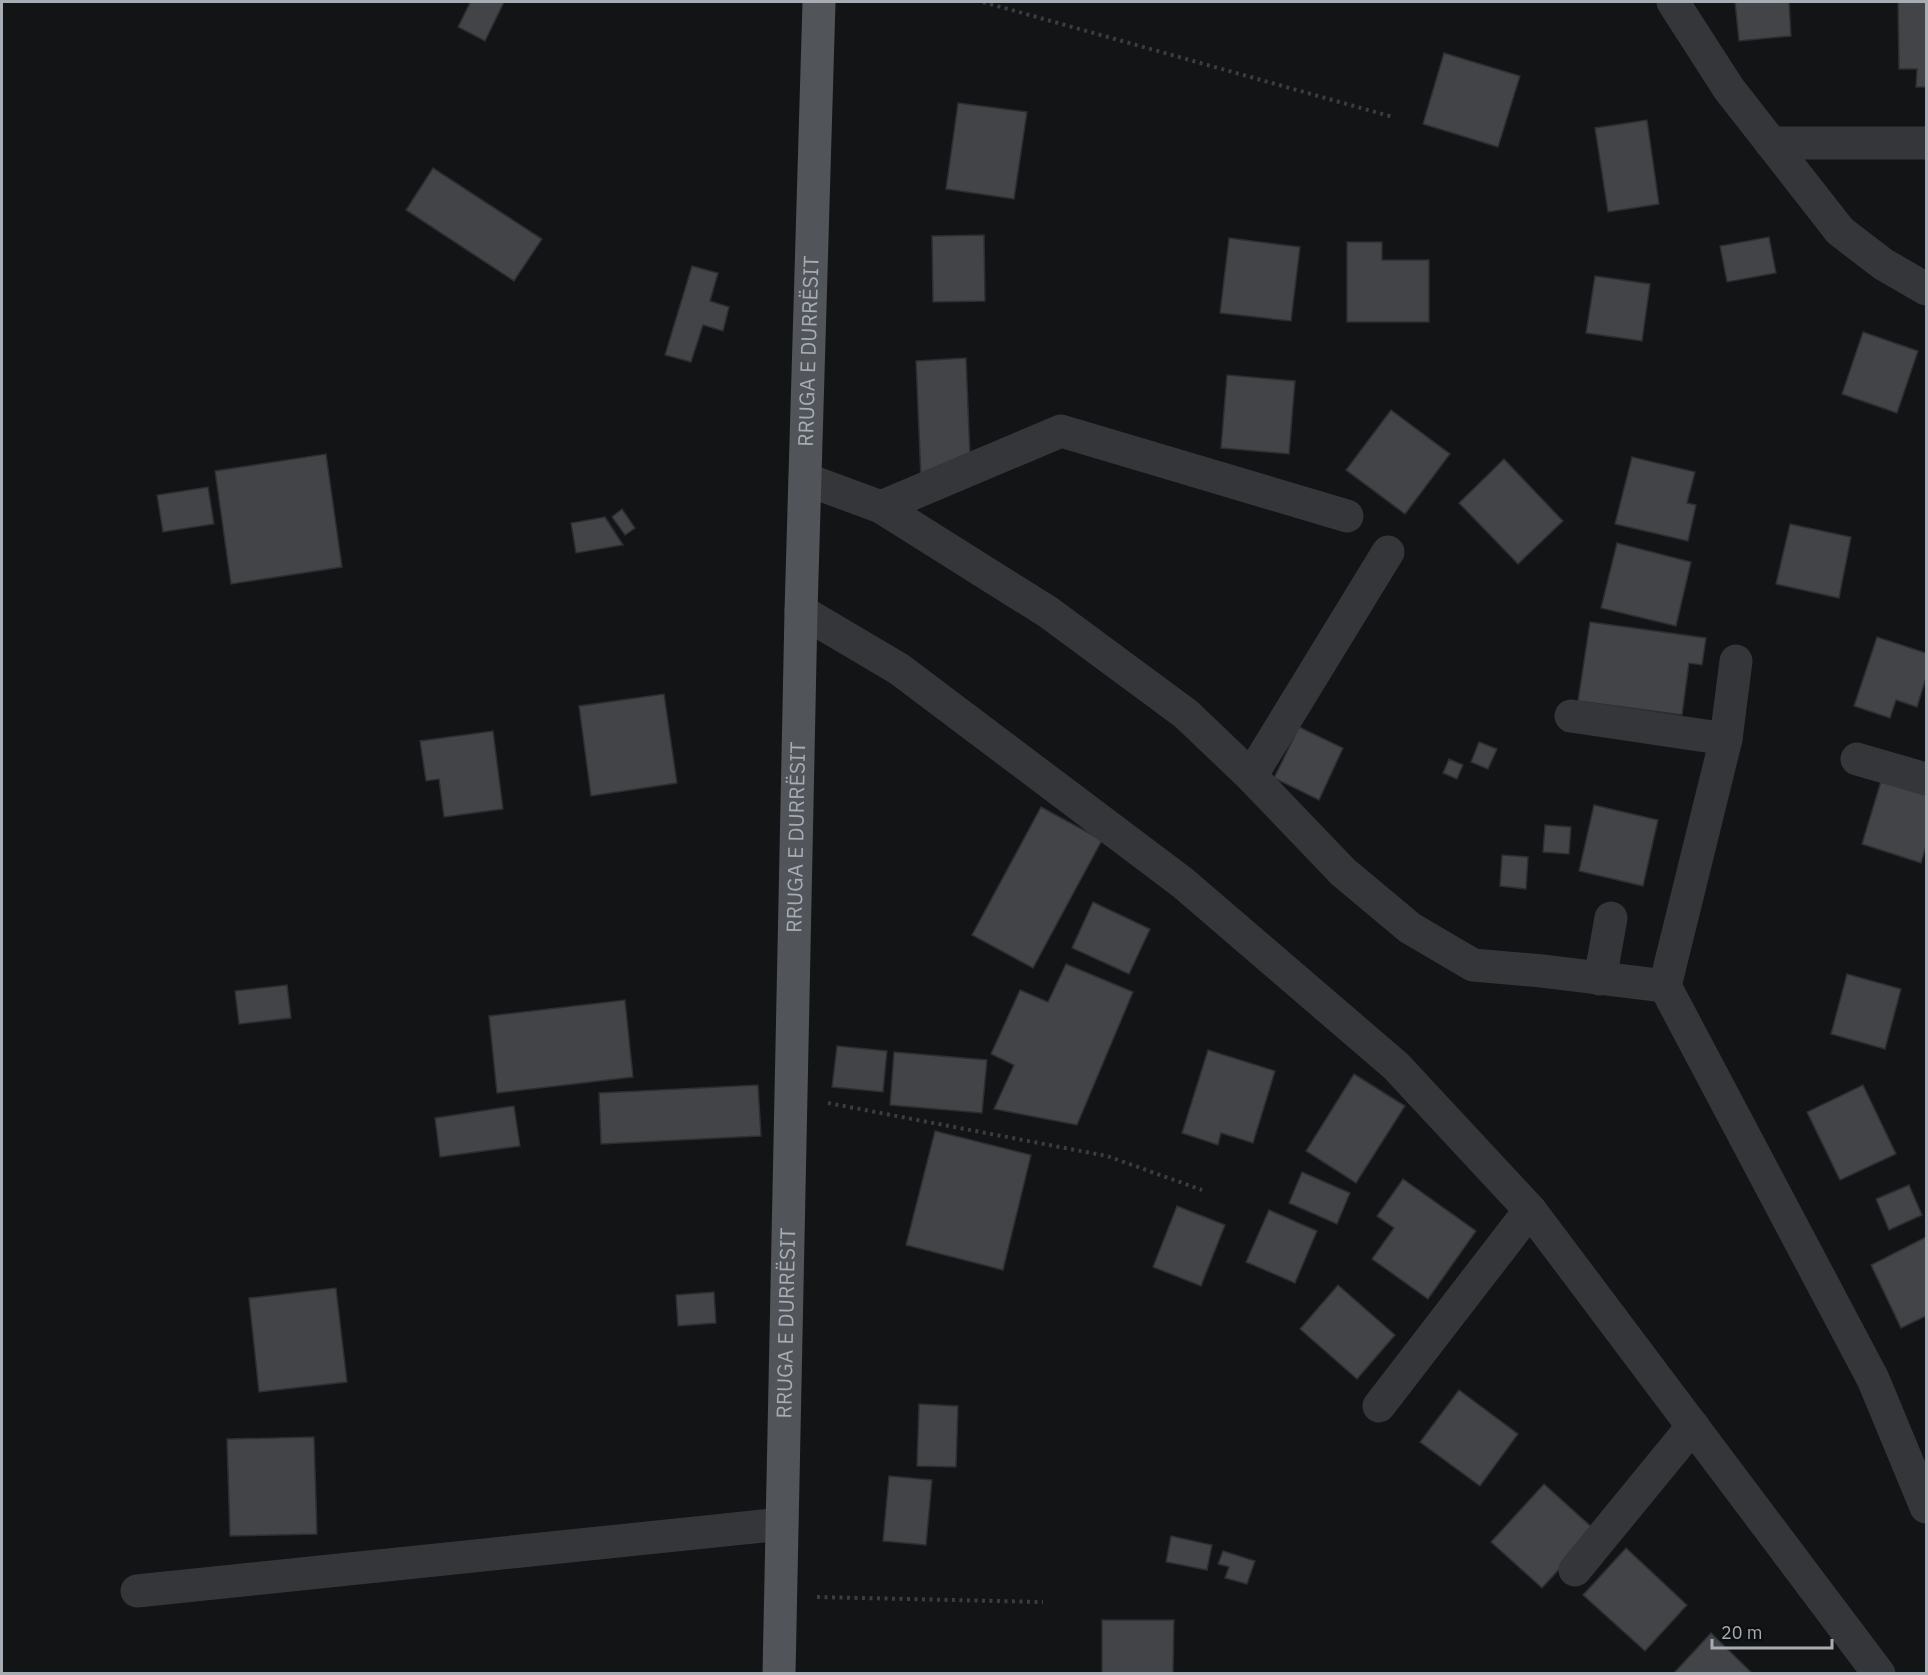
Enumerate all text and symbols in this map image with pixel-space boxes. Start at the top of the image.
street label: RRUGA E DURRËSIT [791,255,824,447]
street label: RRUGA E DURRËSIT [779,741,811,933]
street label: RRUGA E DURRËSIT [769,1227,801,1419]
scale bar [1712,1612,1832,1650]
text: 20 m [1721,1621,1763,1644]

